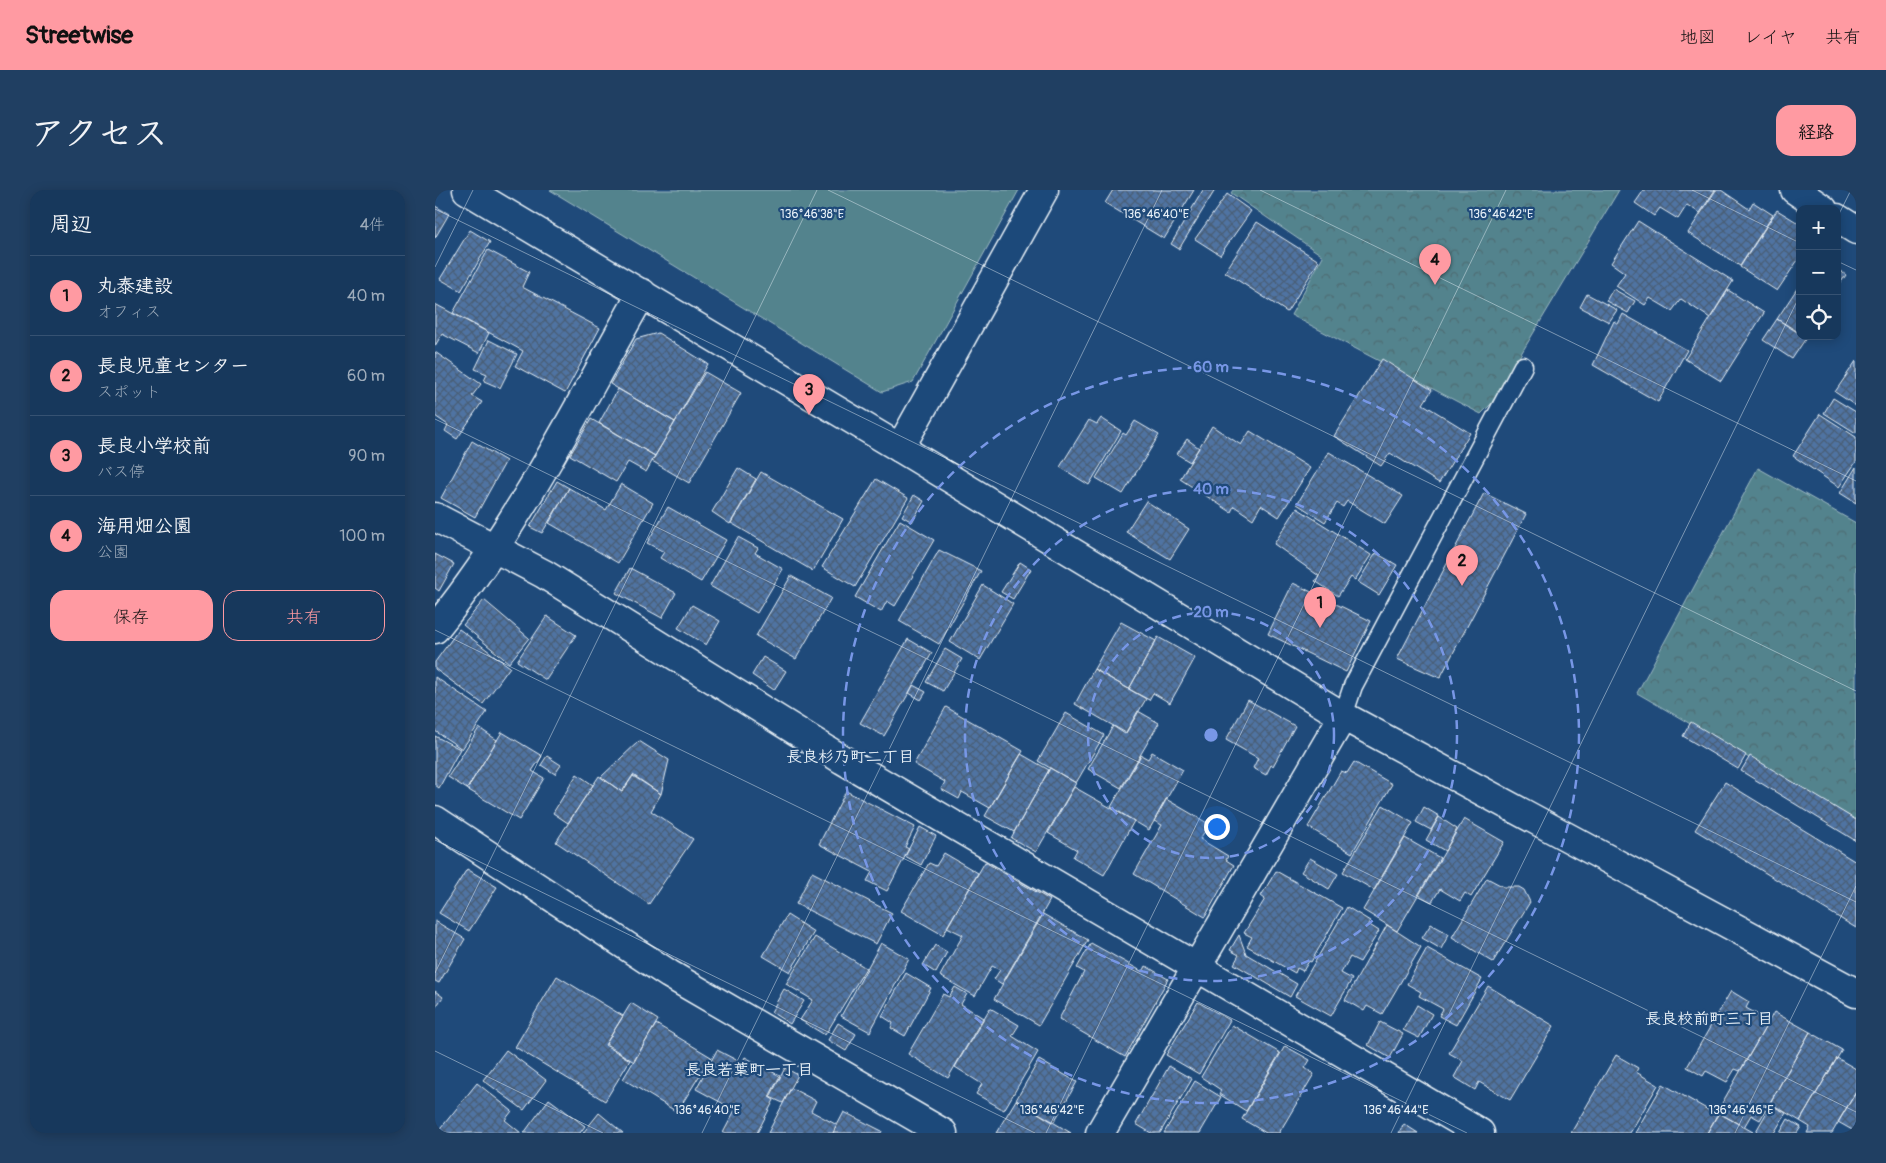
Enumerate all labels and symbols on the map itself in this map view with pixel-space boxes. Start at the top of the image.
text: 136°46'38"E [780,207,844,222]
text: 136°46'40"E [1123,207,1189,222]
text: 136°46'42"E [1469,207,1533,222]
pin: 4 [1419,244,1451,285]
text: 60 m [1193,358,1229,377]
pin: 3 [793,374,825,415]
text: 40 m [1193,480,1229,499]
pin: 2 [1446,545,1478,586]
pin: 1 [1304,587,1336,628]
text: 20 m [1193,603,1229,622]
centre of rings [1202,726,1220,744]
district label: 長良杉乃町二丁目 [786,747,914,767]
your location [1204,814,1230,840]
district label: 長良校前町三丁目 [1645,1009,1773,1029]
district label: 長良若葉町一丁目 [685,1060,813,1080]
text: 136°46'40"E [674,1103,740,1118]
text: 136°46'42"E [1020,1103,1084,1118]
text: 136°46'44"E [1364,1103,1428,1118]
text: 136°46'46"E [1708,1103,1774,1118]

